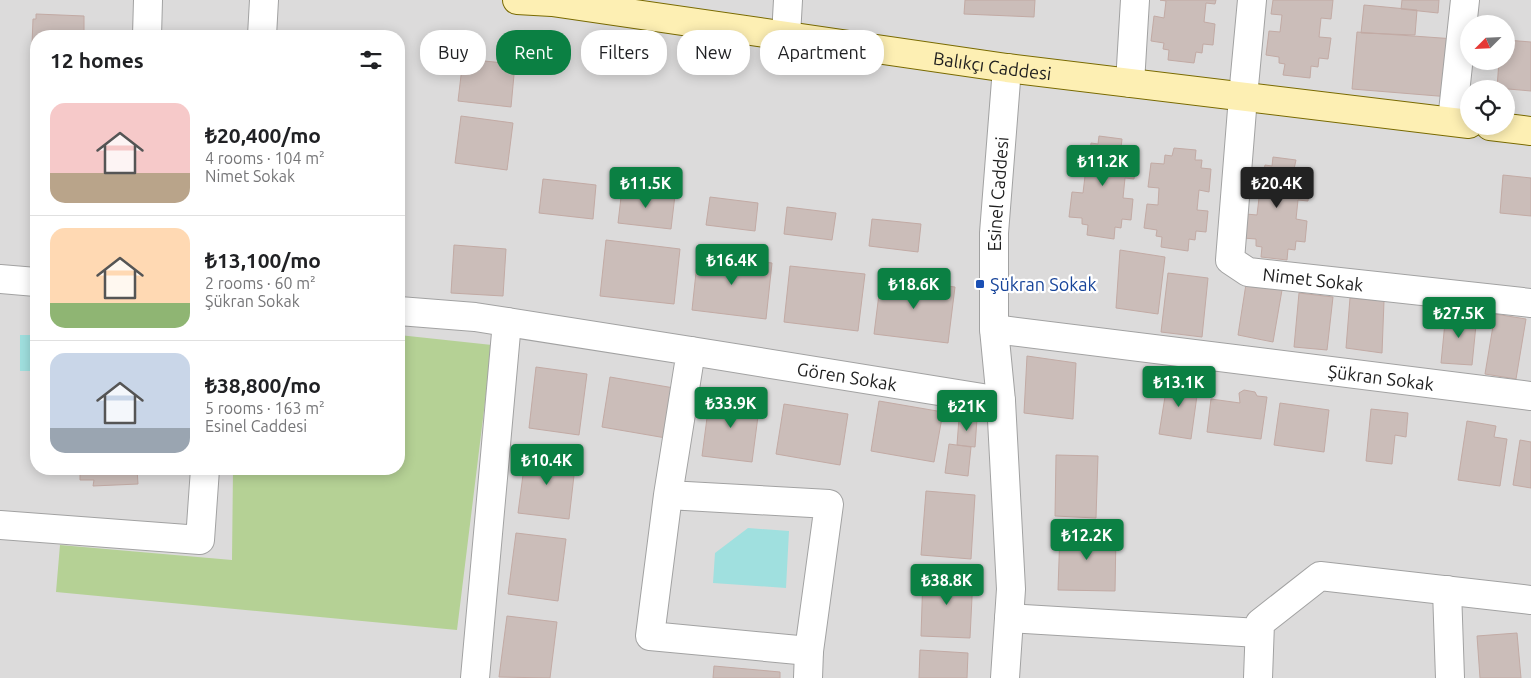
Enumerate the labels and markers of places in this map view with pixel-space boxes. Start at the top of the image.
pin: ₺11.2K [1062,144,1144,187]
pin: ₺11.5K [605,166,687,209]
pin: ₺20.4K [1236,166,1318,209]
pin: ₺16.4K [691,244,773,286]
pin: ₺18.6K [873,268,955,310]
place label: Şükran Sokak [990,274,1097,294]
marker: Şükran Sokak [974,278,986,290]
pin: ₺27.5K [1418,296,1500,339]
pin: ₺13.1K [1138,366,1220,408]
pin: ₺33.9K [690,386,772,429]
pin: ₺21K [937,390,997,432]
pin: ₺10.4K [506,444,588,486]
pin: ₺12.2K [1046,518,1128,561]
pin: ₺38.8K [906,564,988,606]

